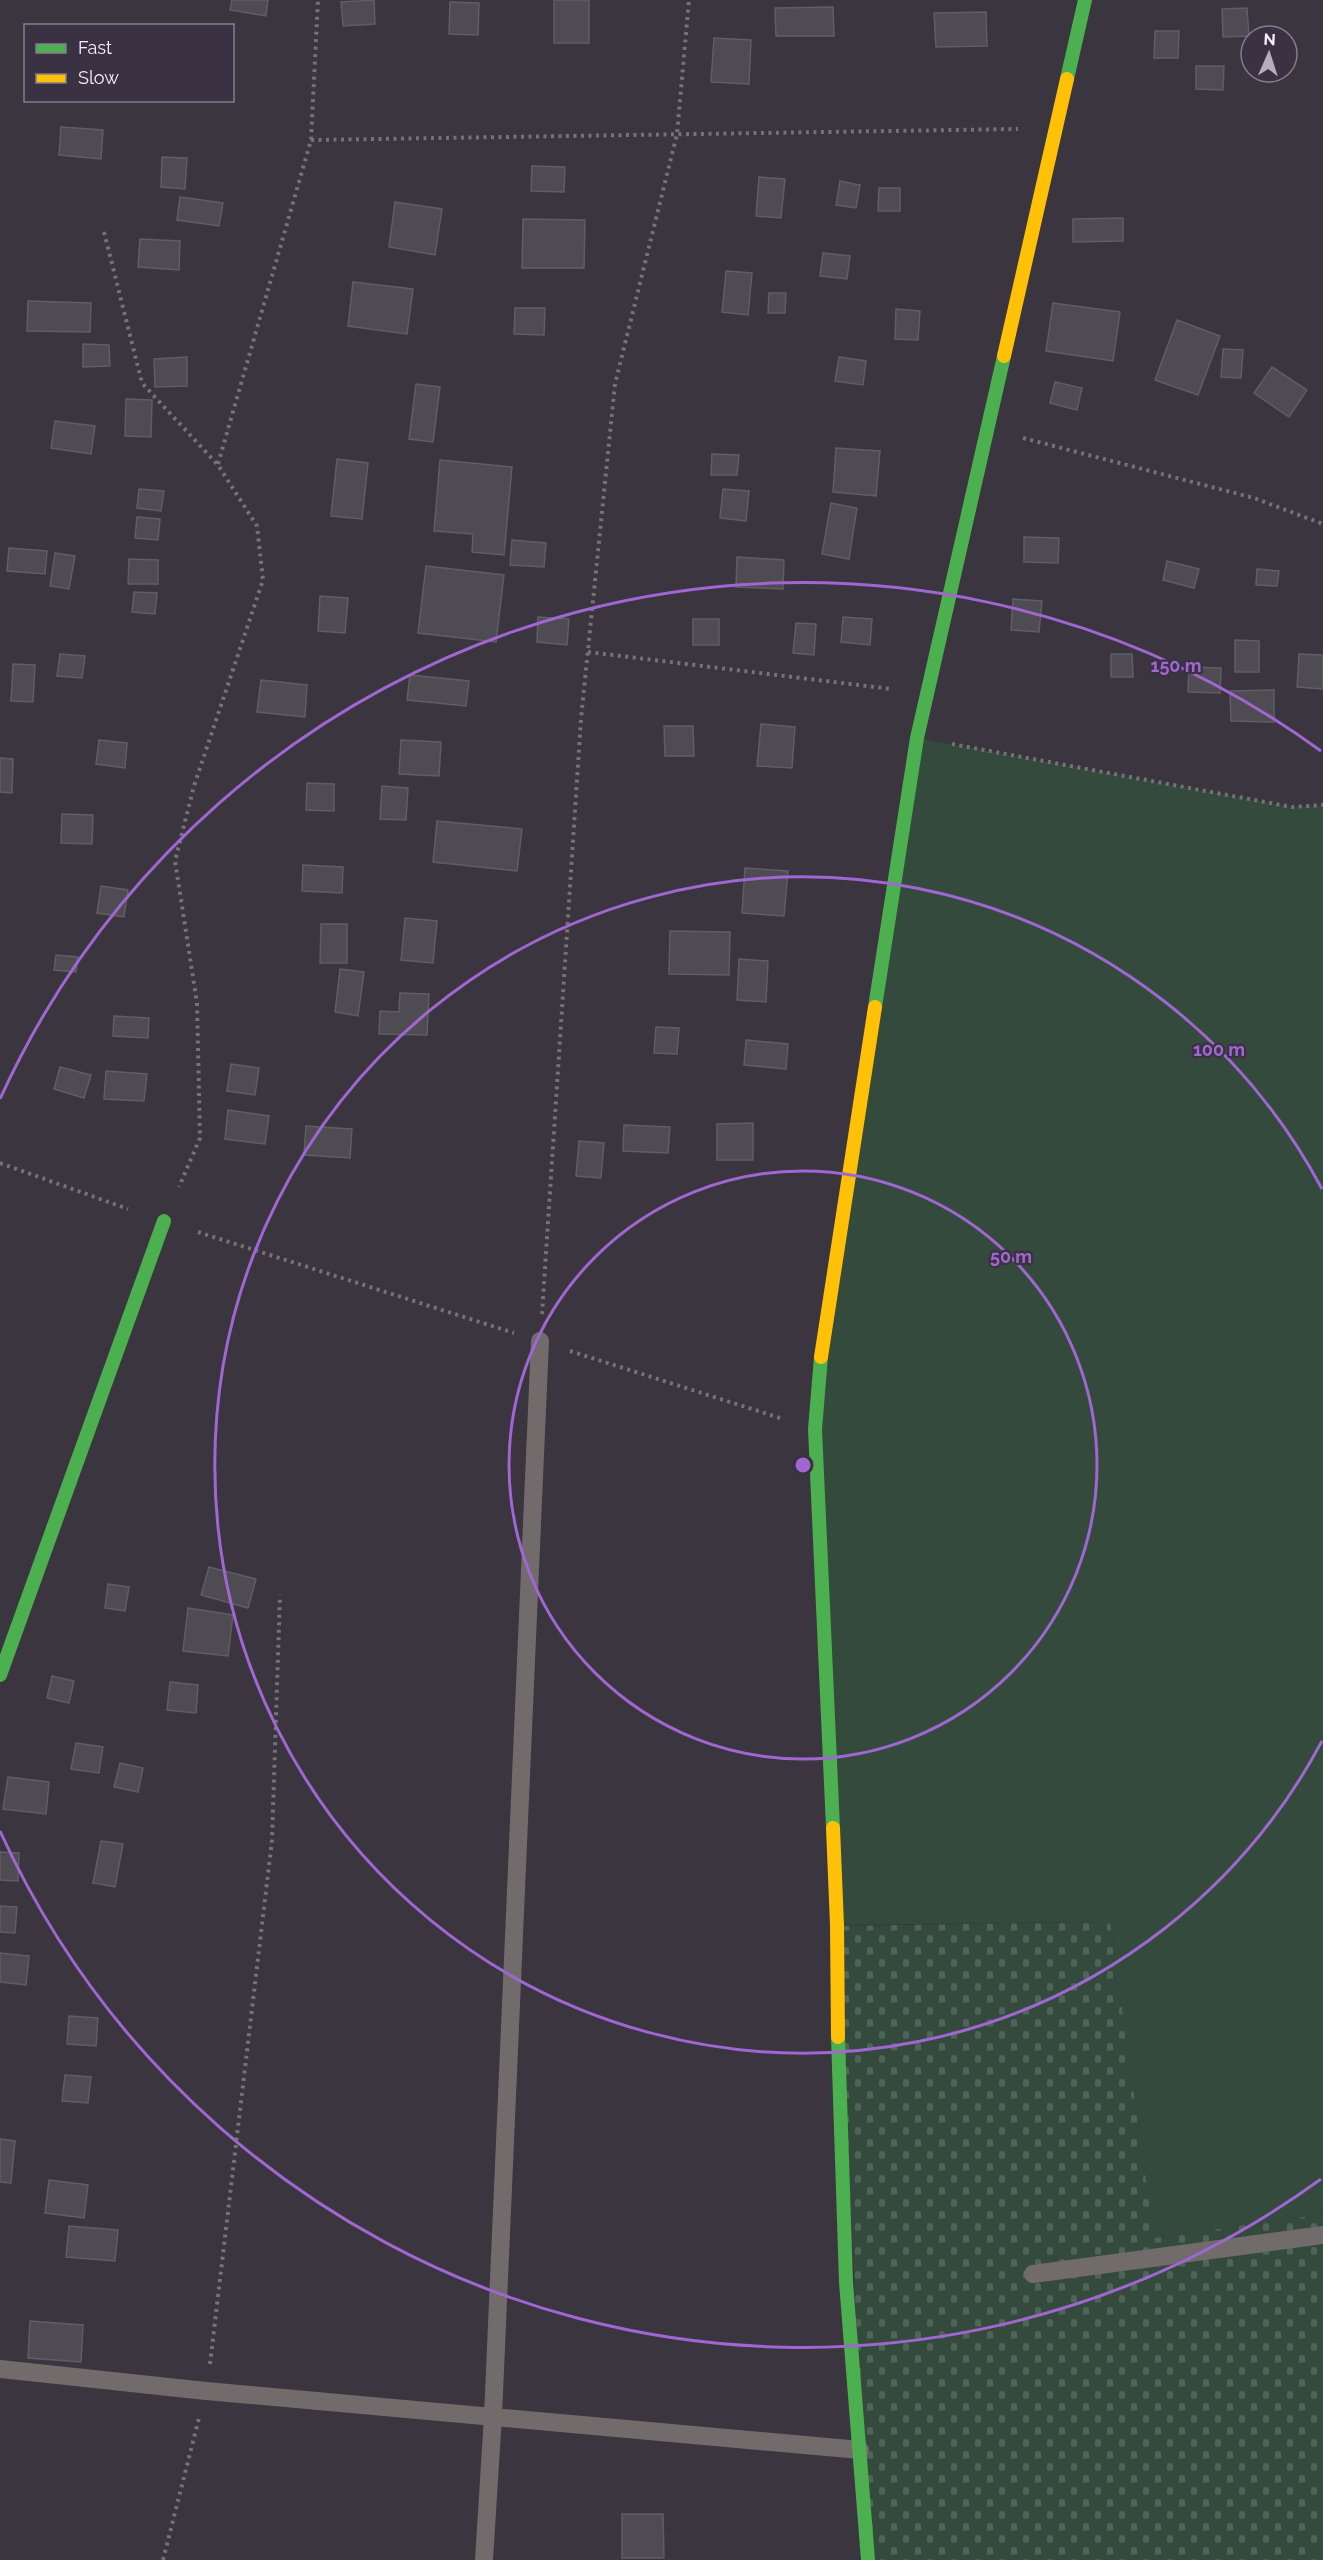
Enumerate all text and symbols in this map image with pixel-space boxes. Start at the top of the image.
legend [24,24,234,102]
north arrow [1239,24,1299,84]
text: N [1263,30,1276,49]
text: Fast [78,37,112,58]
text: Slow [78,67,119,88]
text: 150 m [1151,655,1202,676]
text: 100 m [1193,1039,1245,1060]
text: 50 m [990,1246,1032,1267]
centre of rings [793,1455,813,1475]

